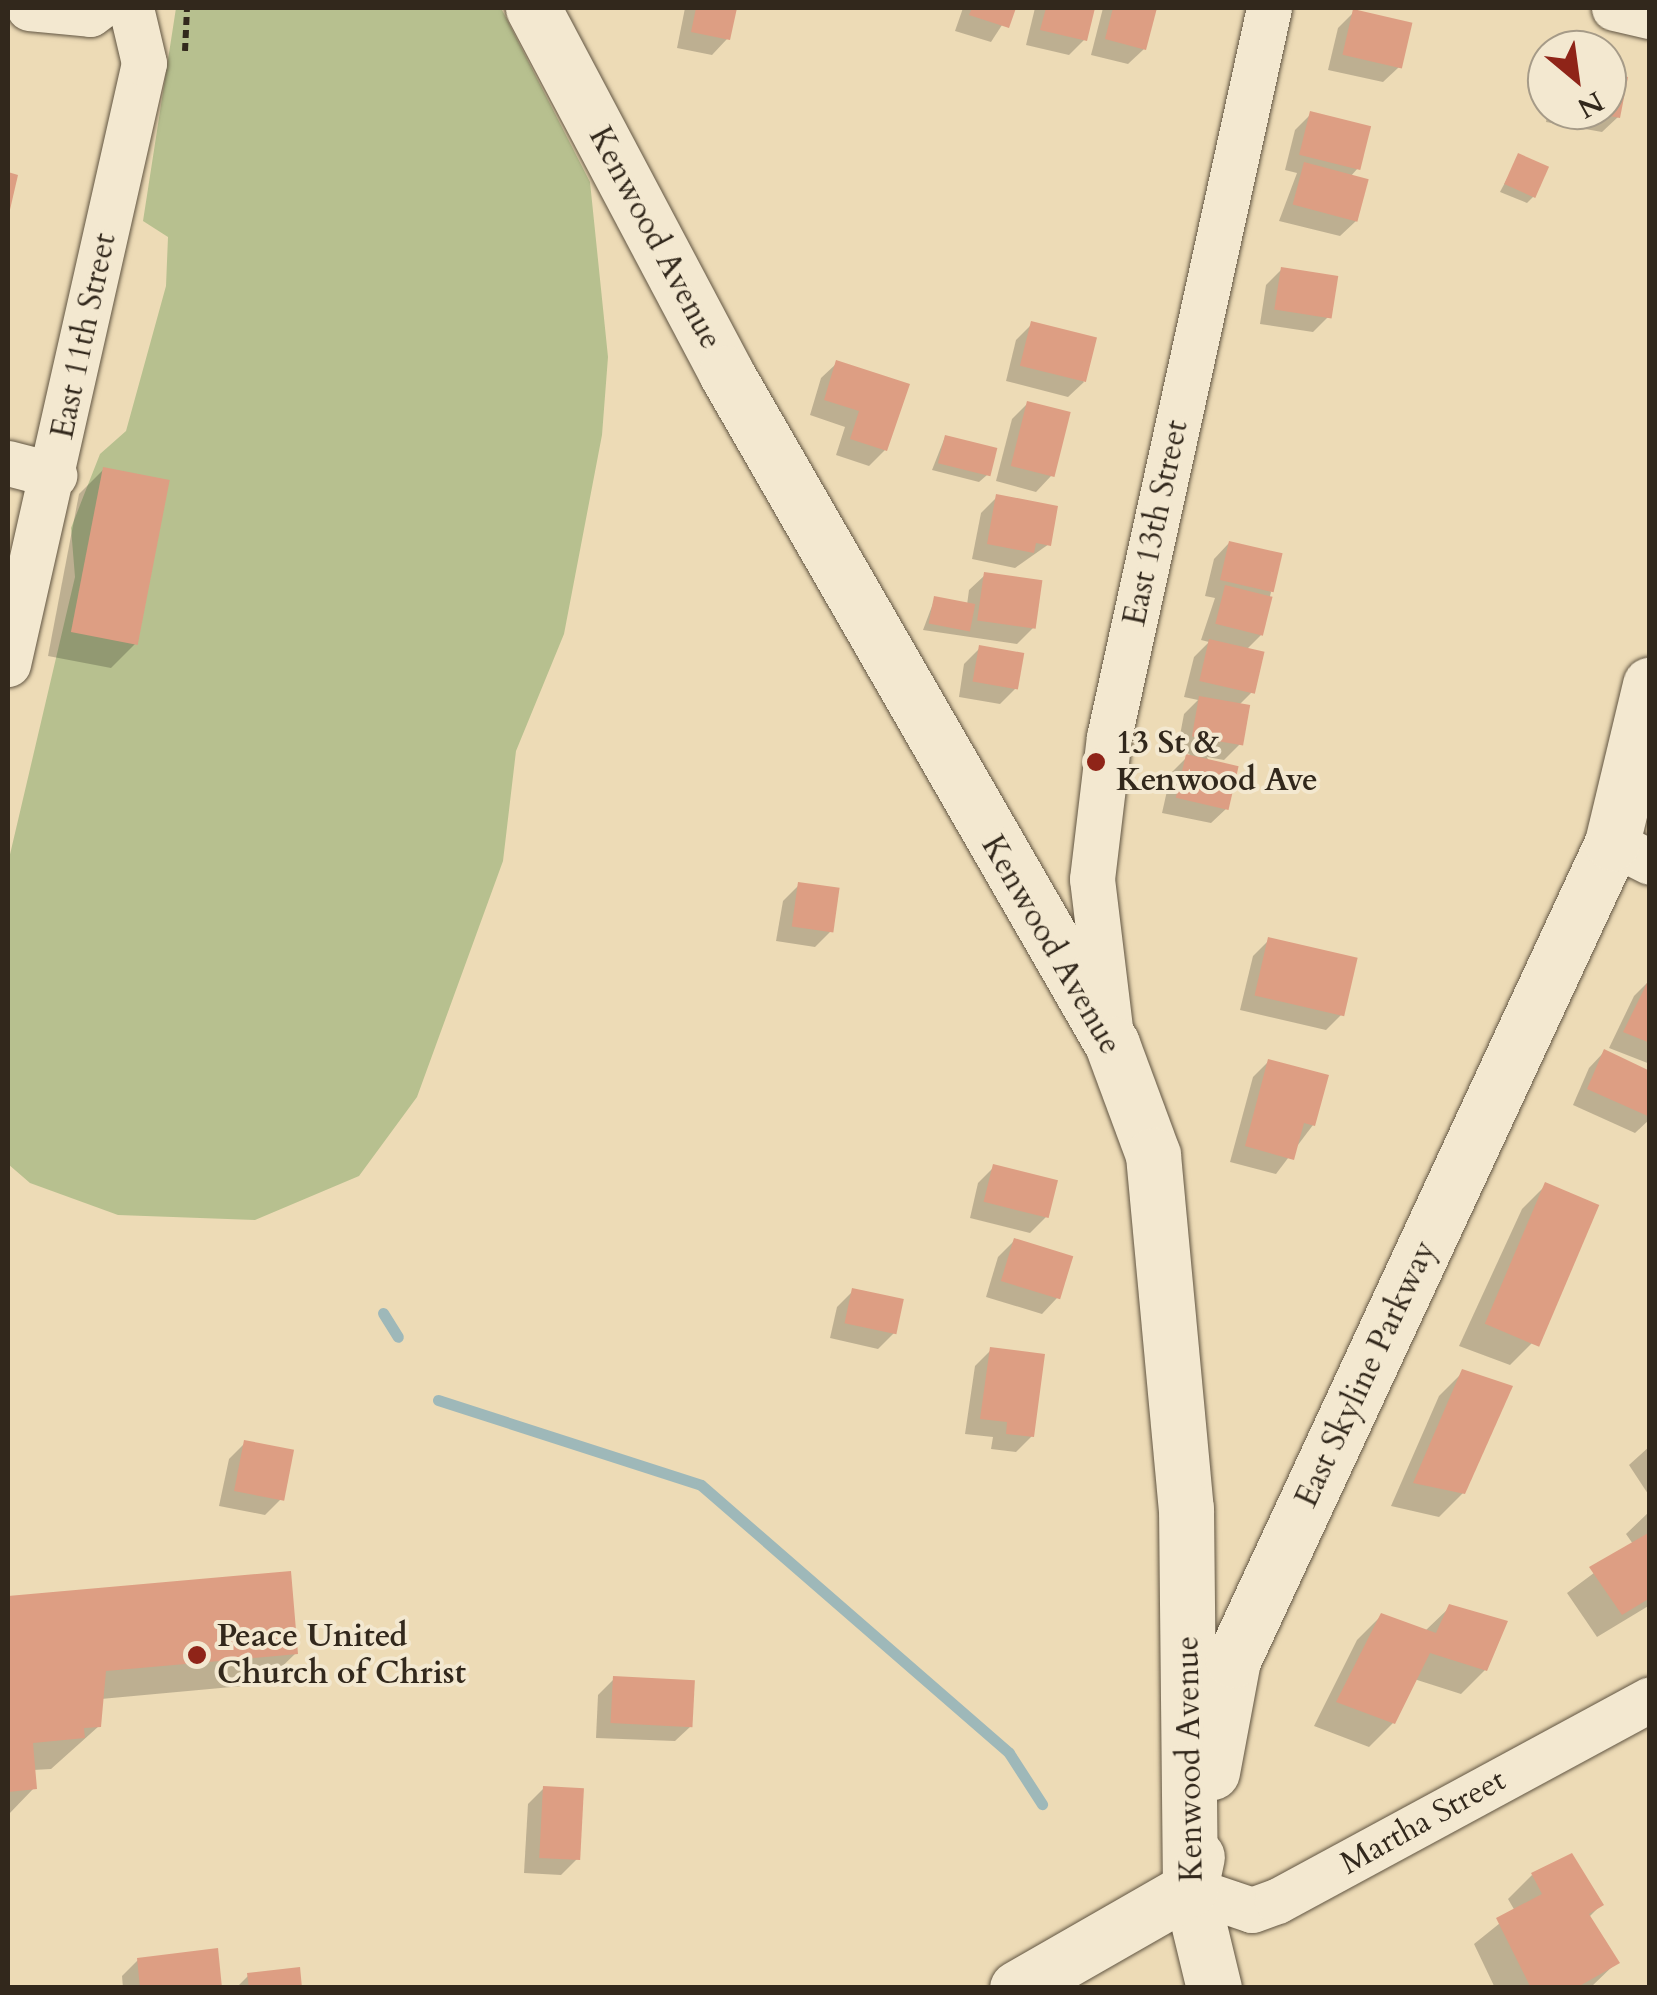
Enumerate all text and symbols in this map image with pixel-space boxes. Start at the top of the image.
north arrow [1527,30,1627,130]
text: N [1571,82,1610,127]
street label: Kenwood Avenue [580,120,730,356]
street label: East 11th Street [43,230,125,442]
street label: East 13th Street [1115,417,1197,629]
place label: 13 St & Kenwood Ave [1116,725,1318,800]
marker: 13 St & Kenwood Ave [1085,751,1107,773]
street label: Kenwood Avenue [973,829,1129,1061]
street label: East Skyline Parkway [1287,1235,1445,1513]
place label: Peace United Church of Christ [217,1618,466,1693]
street label: Kenwood Avenue [1169,1636,1211,1882]
marker: Peace United Church of Christ [186,1644,208,1666]
street label: Martha Street [1334,1761,1512,1883]

